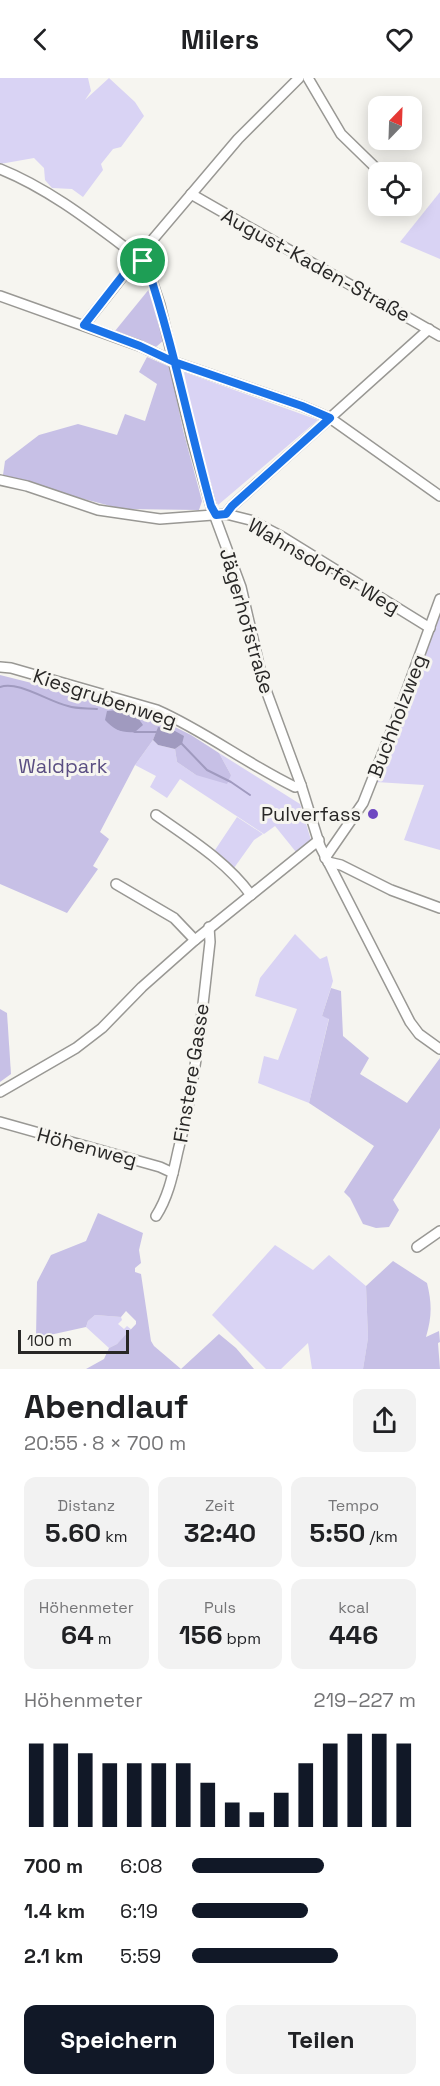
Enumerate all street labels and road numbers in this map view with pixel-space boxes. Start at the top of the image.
street label: August-Kaden-Straße [217,202,415,328]
street label: Wahnsdorfer Weg [243,512,405,620]
street label: Jägerhofstraße [214,545,280,697]
street label: Buchholzweg [362,651,432,781]
street label: Kiesgrubenweg [30,663,180,733]
street label: Finstere Gasse [167,1002,215,1144]
street label: Höhenweg [34,1121,140,1173]

